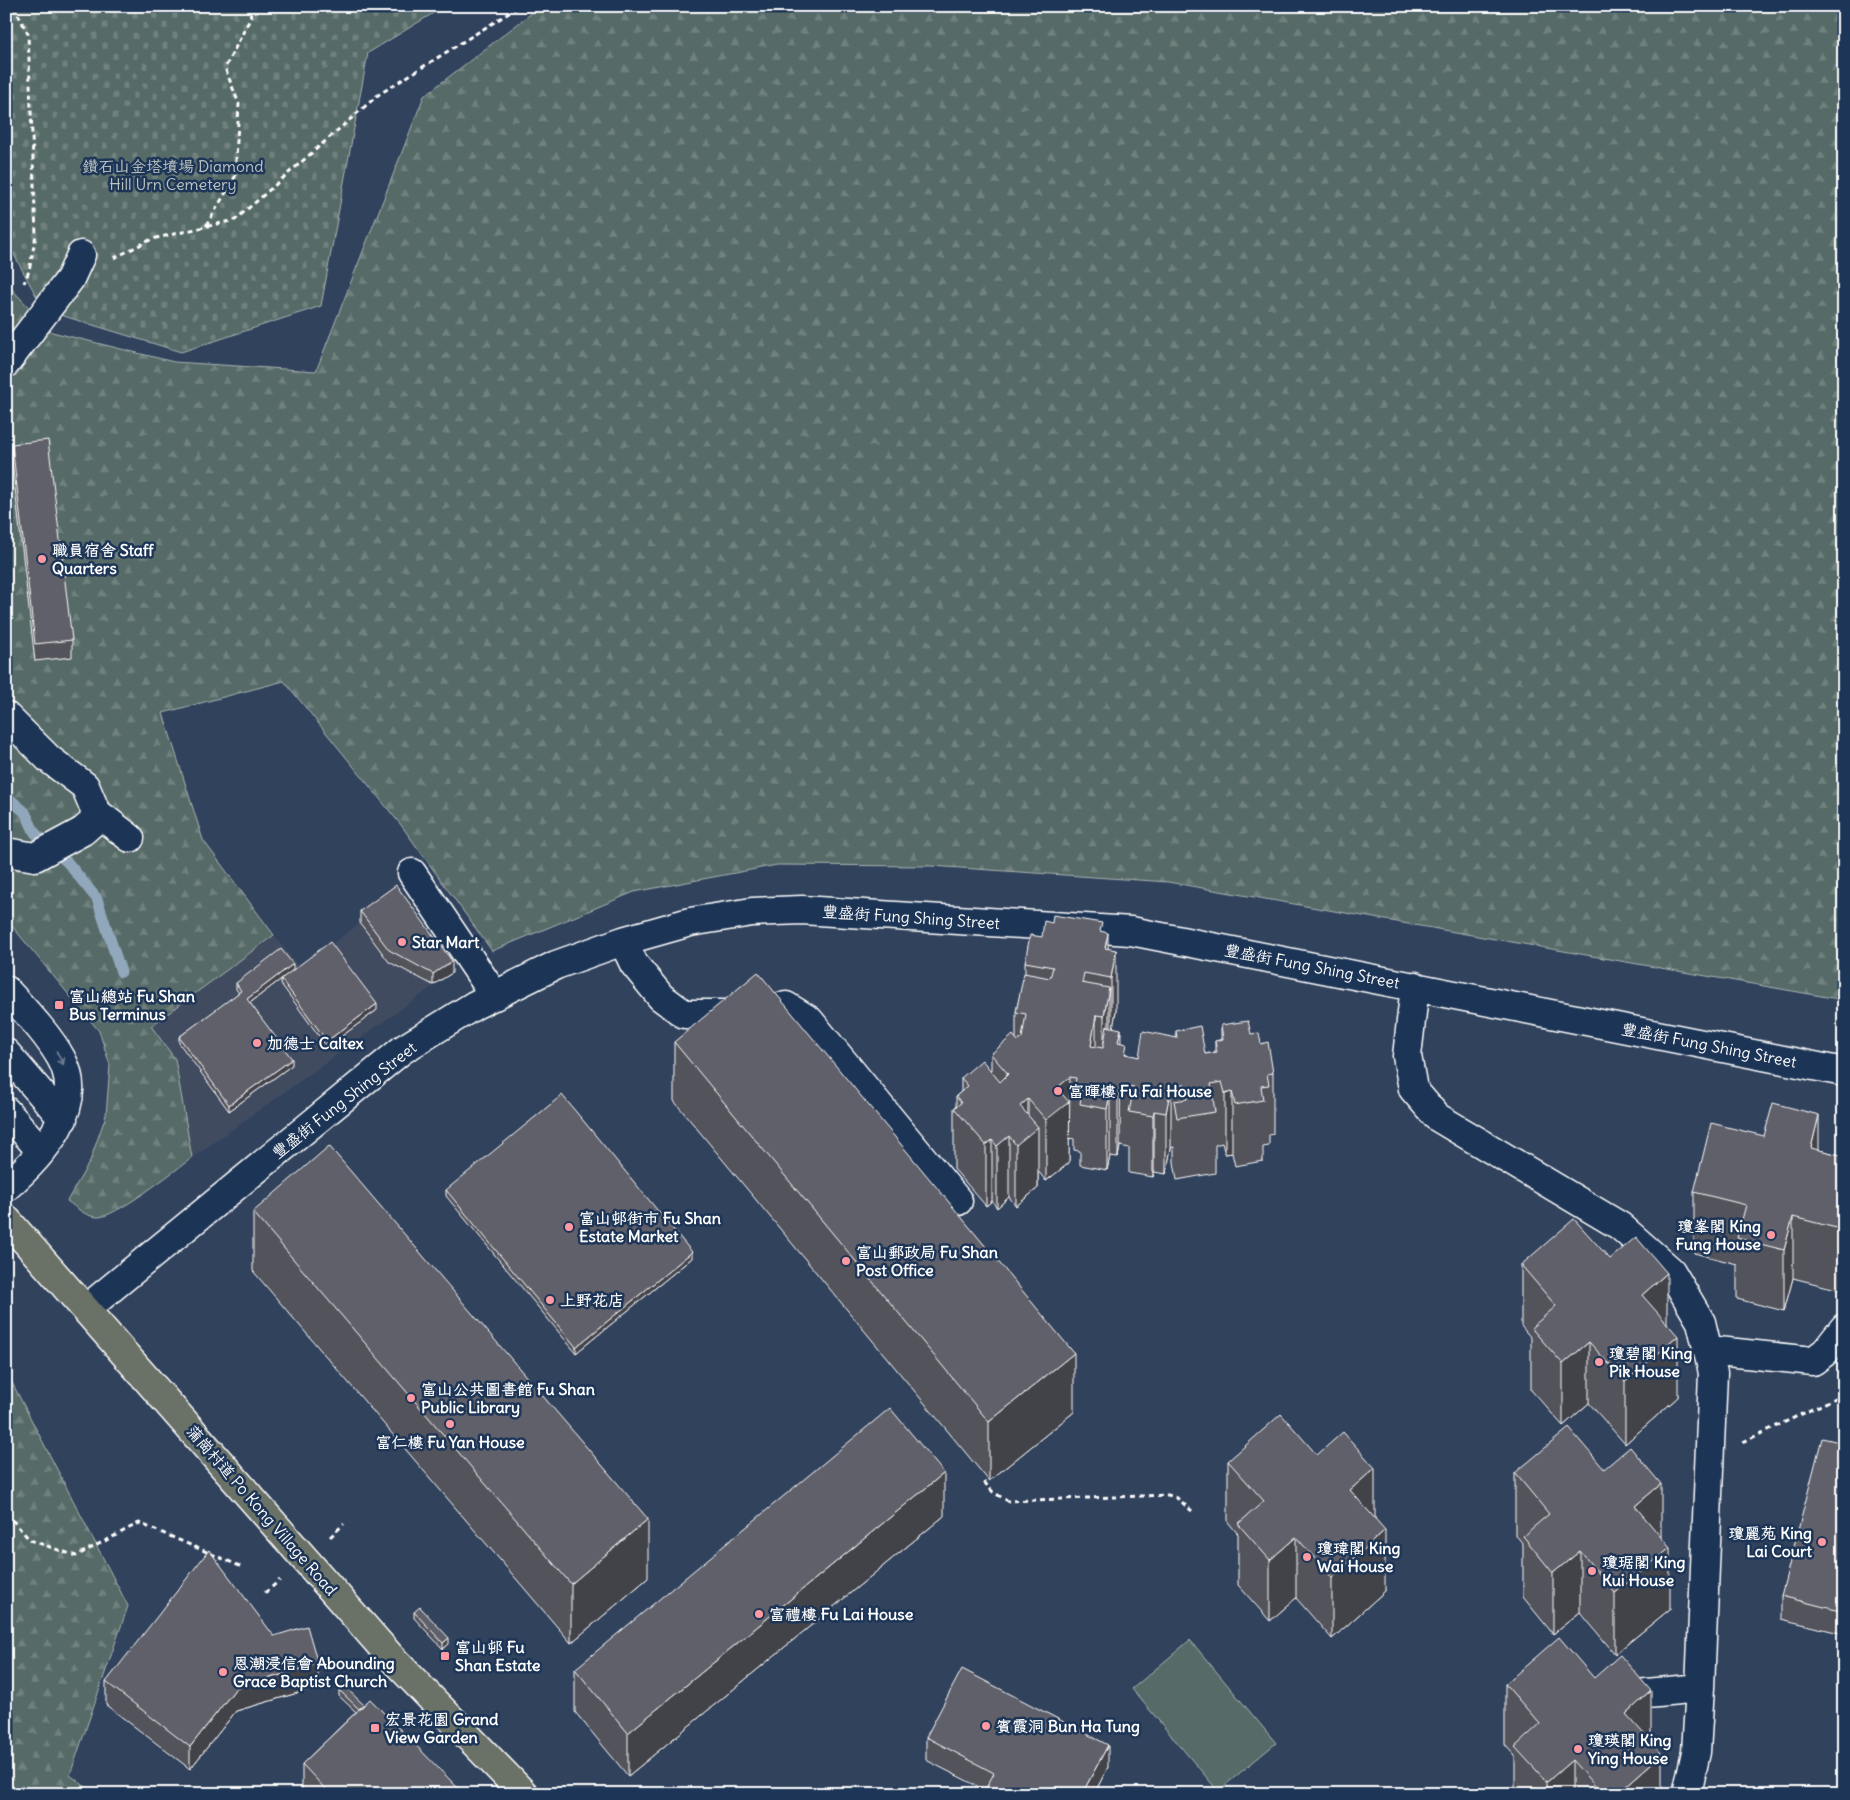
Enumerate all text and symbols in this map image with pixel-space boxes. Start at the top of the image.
park label: 鑽石山金塔墳場 Diamond Hill Urn Cemetery [82,156,264,194]
place label: 職員宿舍 Staff Quarters [52,540,154,578]
marker: 職員宿舍 Staff Quarters [36,553,48,565]
street label: 豐盛街 Fung Shing Street [821,901,1001,933]
place label: Star Mart [412,932,480,952]
marker: Star Mart [396,936,408,948]
street label: 豐盛街 Fung Shing Street [1223,939,1402,993]
place label: 富山總站 Fu Shan Bus Terminus [69,986,195,1024]
marker: 富山總站 Fu Shan Bus Terminus [53,999,65,1011]
street label: 豐盛街 Fung Shing Street [1620,1018,1799,1072]
place label: 加德士 Caltex [267,1033,364,1053]
marker: 加德士 Caltex [251,1037,263,1049]
street label: 豐盛街 Fung Shing Street [268,1037,421,1163]
one-way arrow [56,1050,65,1065]
place label: 富暉樓 Fu Fai House [1068,1081,1212,1101]
marker: 富暉樓 Fu Fai House [1052,1085,1064,1097]
place label: 富山邨街市 Fu Shan Estate Market [579,1208,721,1246]
place label: 瓊峯閣 King Fung House [1675,1216,1761,1255]
marker: 富山邨街市 Fu Shan Estate Market [563,1221,575,1233]
marker: 瓊峯閣 King Fung House [1765,1229,1777,1241]
place label: 富山郵政局 Fu Shan Post Office [856,1242,998,1280]
marker: 富山郵政局 Fu Shan Post Office [840,1255,852,1267]
place label: 上野花店 [560,1290,624,1310]
marker: 上野花店 [544,1294,556,1306]
place label: 瓊碧閣 King Pik House [1609,1343,1693,1381]
marker: 瓊碧閣 King Pik House [1593,1356,1605,1368]
place label: 富山公共圖書館 Fu Shan Public Library [421,1379,595,1418]
marker: 富山公共圖書館 Fu Shan Public Library [405,1392,417,1404]
marker: 富仁樓 Fu Yan House [444,1418,456,1430]
street label: 蒲崗村道 Po Kong Village Road [183,1421,341,1599]
place label: 富仁樓 Fu Yan House [375,1432,525,1452]
place label: 瓊麗苑 King Lai Court [1729,1523,1813,1561]
marker: 瓊麗苑 King Lai Court [1816,1536,1828,1548]
place label: 瓊瑋閣 King Wai House [1317,1538,1401,1576]
marker: 瓊瑋閣 King Wai House [1301,1551,1313,1563]
place label: 瓊琚閣 King Kui House [1602,1552,1686,1590]
marker: 瓊琚閣 King Kui House [1586,1565,1598,1577]
place label: 富禮樓 Fu Lai House [769,1604,914,1624]
marker: 富禮樓 Fu Lai House [753,1608,765,1620]
place label: 富山邨 Fu Shan Estate [455,1637,541,1675]
marker: 富山邨 Fu Shan Estate [439,1650,451,1662]
place label: 恩潮浸信會 Abounding Grace Baptist Church [233,1653,395,1692]
marker: 恩潮浸信會 Abounding Grace Baptist Church [217,1666,229,1678]
place label: 宏景花園 Grand View Garden [385,1709,499,1747]
place label: 賓霞洞 Bun Ha Tung [996,1716,1140,1737]
marker: 賓霞洞 Bun Ha Tung [980,1720,992,1732]
marker: 宏景花園 Grand View Garden [369,1722,381,1734]
place label: 瓊瑛閣 King Ying House [1587,1730,1672,1769]
marker: 瓊瑛閣 King Ying House [1572,1743,1584,1755]

